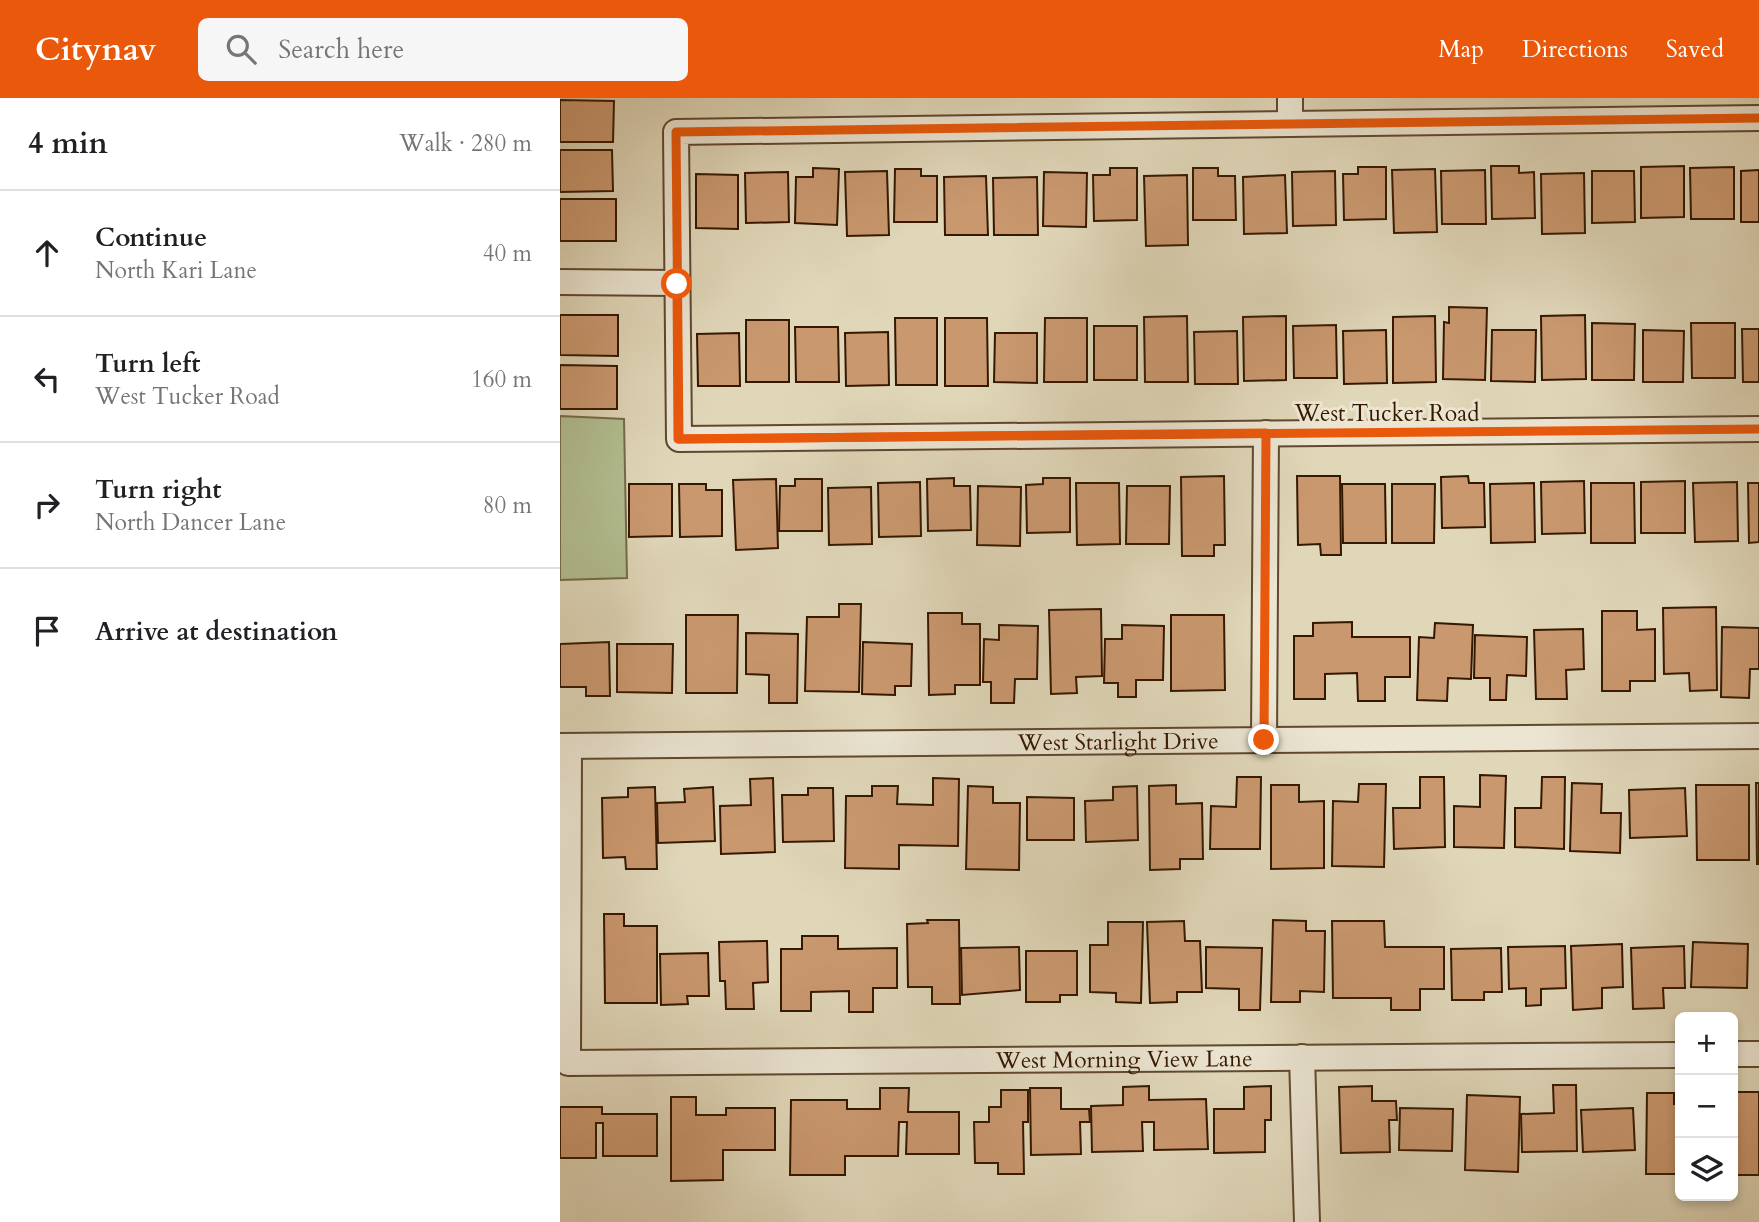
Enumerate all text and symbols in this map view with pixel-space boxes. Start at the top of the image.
search box [198,18,688,81]
text: Citynav [35,27,156,72]
icon: search [222,30,260,68]
text: Search here [278,32,404,67]
text: Map [1438,33,1484,66]
text: Directions [1522,33,1628,66]
text: Saved [1666,33,1724,66]
text: 4 min [28,123,108,164]
text: Walk · 280 m [399,128,532,159]
text: Continue [95,220,207,255]
icon: ahead [28,234,66,272]
text: 40 m [483,238,532,269]
text: North Kari Lane [95,255,257,286]
route start [661,268,692,299]
text: Turn left [95,346,200,381]
icon: left [28,360,66,398]
text: 160 m [471,364,532,395]
text: West Tucker Road [95,381,280,412]
street label: West Tucker Road [1294,398,1480,429]
text: Turn right [95,472,222,507]
icon: right [28,486,66,524]
text: 80 m [483,490,532,521]
text: North Dancer Lane [95,507,286,538]
icon: arrive [28,612,66,650]
text: Arrive at destination [95,614,338,649]
route end [1248,724,1279,755]
street label: West Starlight Drive [1016,726,1219,758]
map controls [1675,1012,1738,1201]
button: + [1675,1012,1738,1075]
street label: West Morning View Lane [994,1043,1253,1076]
button: − [1675,1075,1738,1138]
button: layers [1675,1138,1738,1201]

